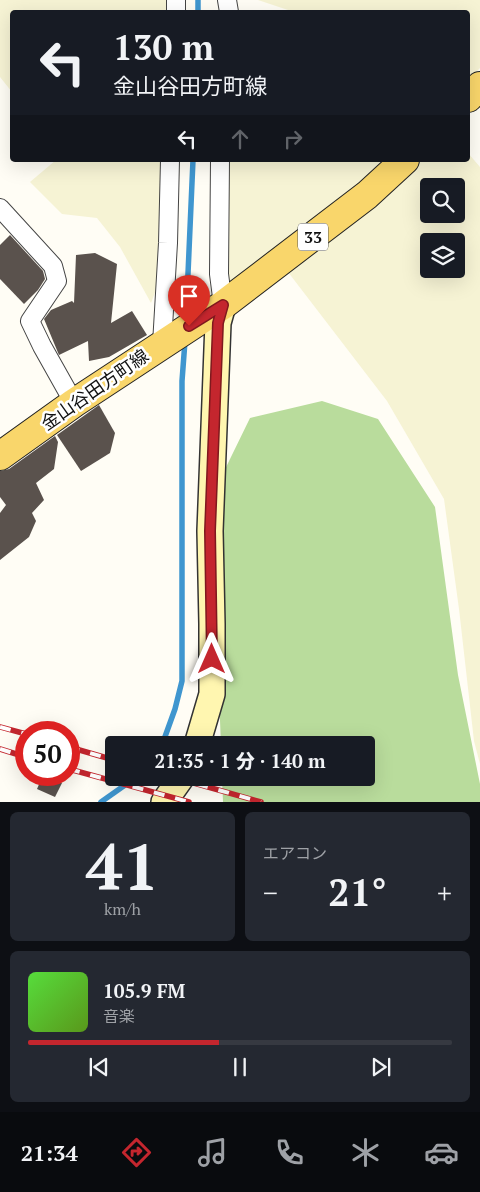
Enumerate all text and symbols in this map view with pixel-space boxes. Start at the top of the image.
text: 130 m [113,24,214,70]
icon: left [30,30,95,95]
text: 金山谷田方町線 [113,71,267,100]
icon: left [173,125,201,153]
icon: ahead [226,125,254,153]
icon: right [279,125,307,153]
map controls [420,178,465,278]
button: search [420,178,465,223]
road number: 33 [298,223,328,250]
button: layers [420,233,465,278]
pin [168,275,210,326]
icon: arrive [175,282,203,310]
street label: 金山谷田方町線 [36,343,153,435]
position arrow [185,632,237,684]
speed limit sign: 50 [15,721,80,786]
text: 21:35 · 1 分 · 140 m [155,748,325,773]
text: 41 [86,822,159,909]
text: エアコン [263,842,327,864]
text: 21° [328,867,387,917]
text: − [263,874,278,911]
text: + [437,874,452,911]
text: km/h [104,898,141,920]
text: 105.9 FM [103,978,185,1003]
text: 音楽 [103,1005,135,1027]
icon: previous [85,1053,113,1081]
icon: pause [226,1053,254,1081]
icon: next [367,1053,395,1081]
icon: directions [119,1135,154,1170]
icon: music [195,1135,230,1170]
icon: phone [272,1135,307,1170]
icon: climate [348,1135,383,1170]
icon: car [424,1135,459,1170]
text: 21:34 [21,1138,78,1167]

